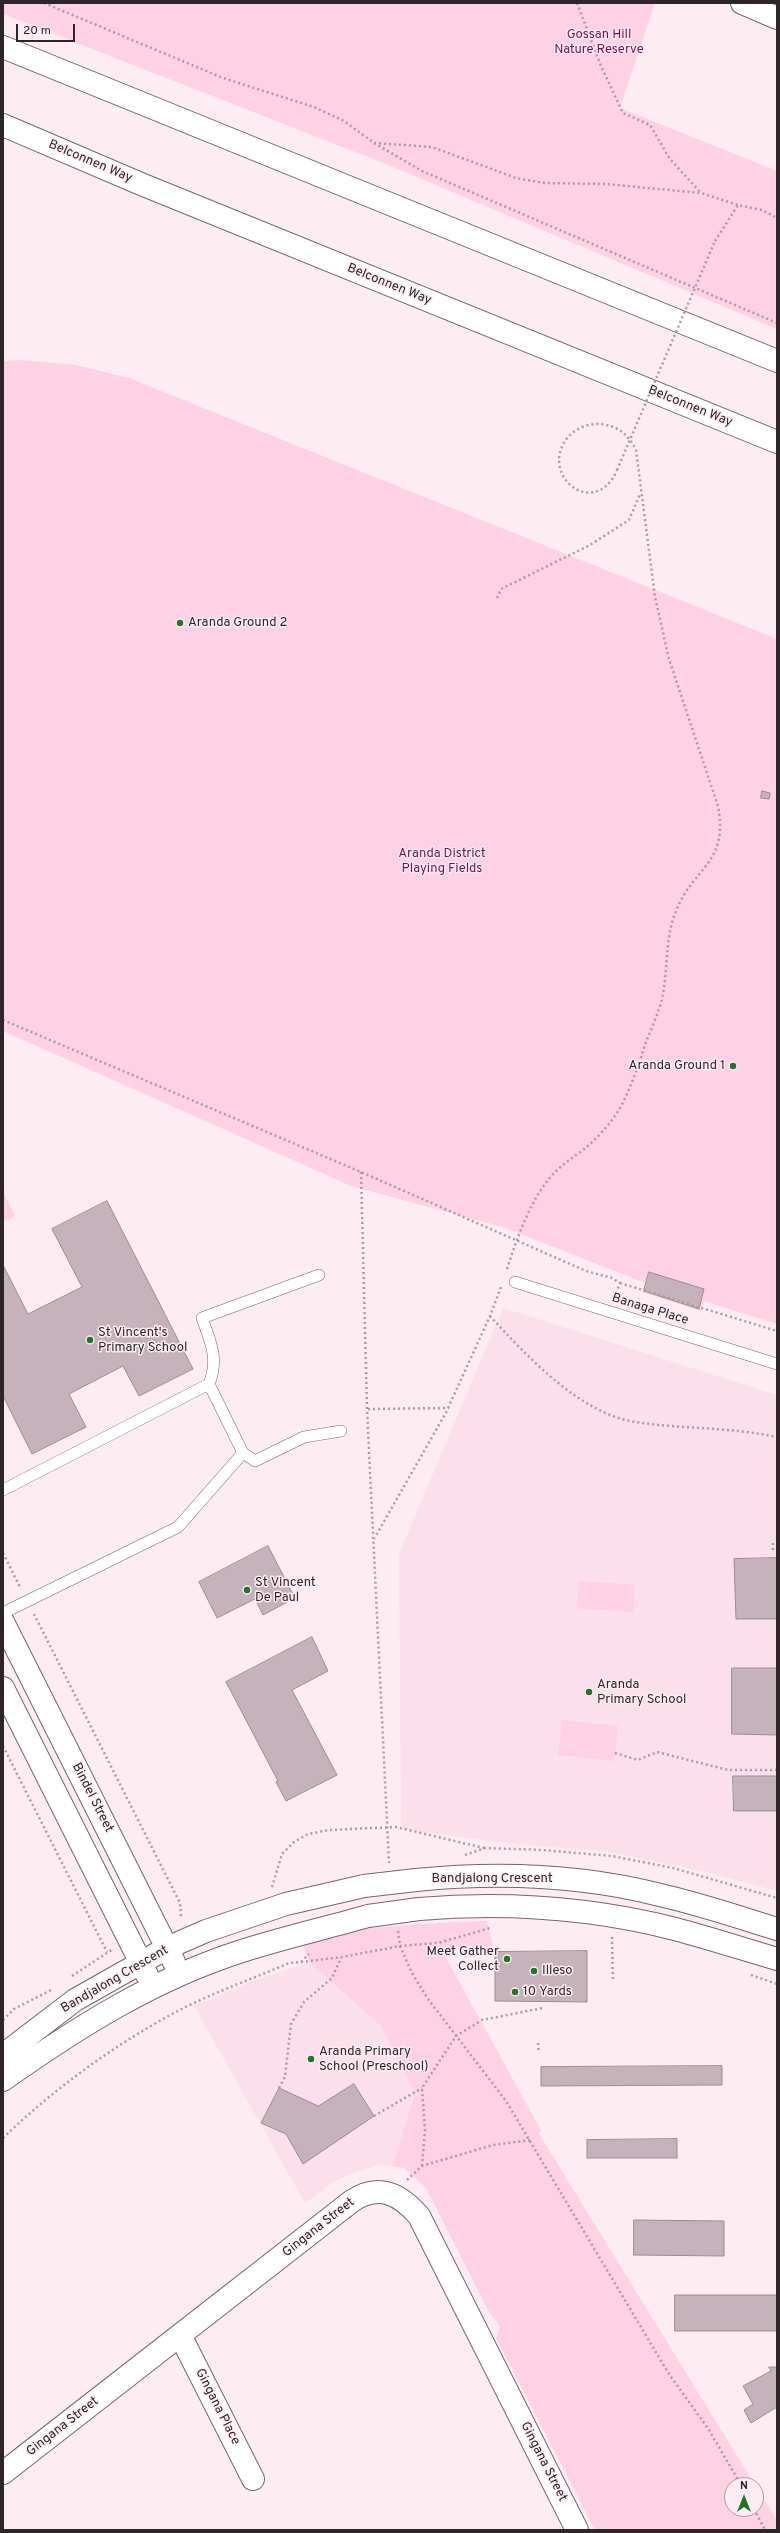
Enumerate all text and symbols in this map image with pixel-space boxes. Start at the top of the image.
scale bar [18,16,77,42]
text: 20 m [23,23,51,39]
park label: Gossan Hill Nature Reserve [554,27,644,58]
street label: Belconnen Way [46,137,134,187]
street label: Belconnen Way [345,261,433,309]
street label: Belconnen Way [646,383,734,431]
place label: Aranda Ground 2 [188,615,288,631]
marker: Aranda Ground 2 [175,618,185,628]
park label: Aranda District Playing Fields [398,846,486,877]
place label: Aranda Ground 1 [629,1058,725,1074]
marker: Aranda Ground 1 [728,1061,738,1071]
street label: Banaga Place [610,1291,690,1329]
place label: St Vincent's Primary School [98,1325,187,1356]
marker: St Vincent's Primary School [85,1335,95,1345]
place label: St Vincent De Paul [255,1575,316,1606]
marker: St Vincent De Paul [242,1585,252,1595]
place label: Aranda Primary School [597,1677,686,1708]
marker: Aranda Primary School [584,1687,594,1697]
street label: Bindel Street [68,1761,116,1835]
street label: Bandjalong Crescent [431,1871,553,1887]
street label: Bandjalong Crescent [59,1943,171,2017]
place label: Meet Gather Collect [427,1944,499,1975]
marker: Meet Gather Collect [502,1954,512,1964]
place label: Illeso [542,1963,573,1979]
marker: Illeso [529,1966,539,1976]
place label: 10 Yards [523,1984,572,2000]
marker: 10 Yards [510,1987,520,1997]
place label: Aranda Primary School (Preschool) [319,2044,429,2075]
marker: Aranda Primary School (Preschool) [306,2054,316,2064]
street label: Gingana Street [280,2195,358,2261]
street label: Gingana Place [191,2366,243,2448]
street label: Gingana Street [24,2394,102,2460]
street label: Gingana Street [516,2420,570,2504]
north arrow [724,2477,764,2517]
text: N [740,2479,748,2493]

